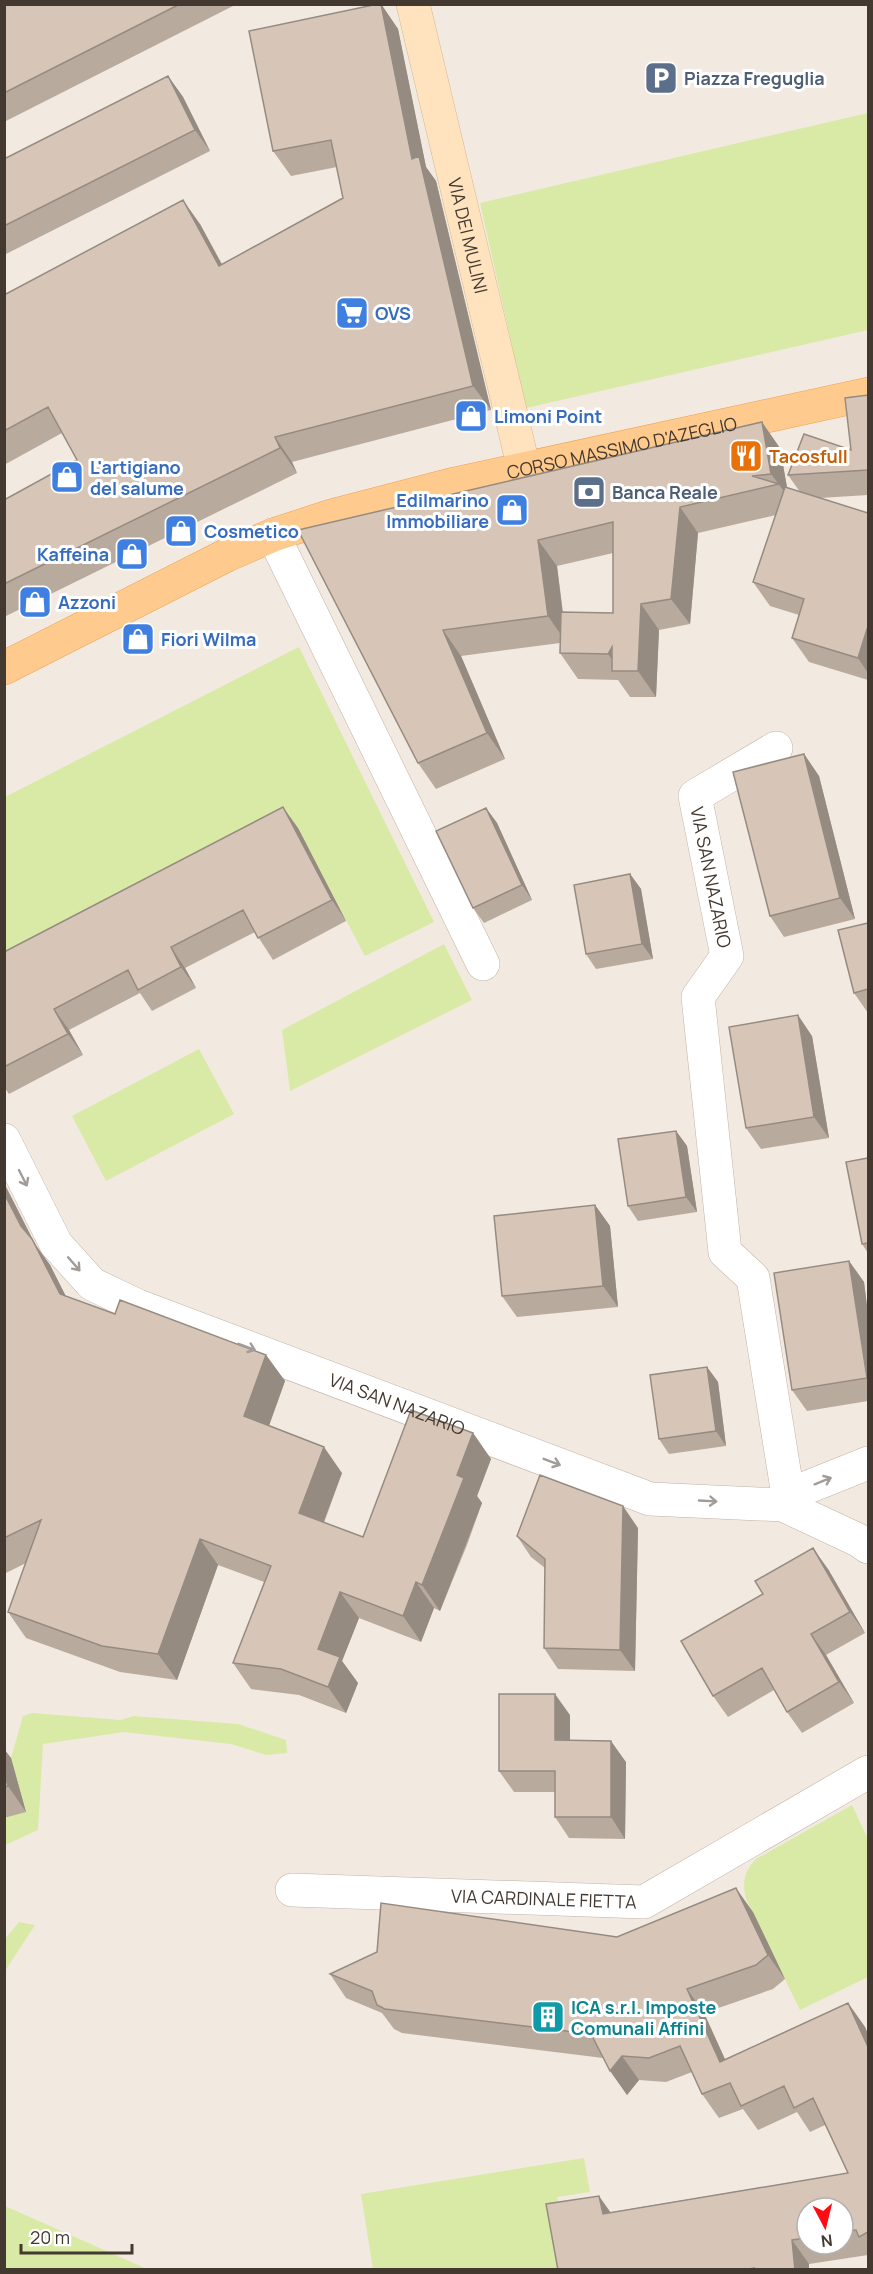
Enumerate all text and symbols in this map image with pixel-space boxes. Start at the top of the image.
parking icon: Piazza Freguglia [643,60,679,96]
place label: Piazza Freguglia [684,66,825,90]
street label: VIA DEI MULINI [443,175,494,296]
supermarket icon: OVS [334,295,370,331]
place label: OVS [375,301,411,325]
shop icon: Limoni Point [453,398,489,434]
place label: Limoni Point [494,404,602,428]
street label: CORSO MASSIMO D'AZEGLIO [505,411,739,484]
restaurant icon: Tacosfull [728,438,764,474]
place label: Tacosfull [769,444,848,468]
place label: L'artigiano del salume [90,455,184,500]
shop icon: L'artigiano del salume [49,459,85,495]
bank icon: Banca Reale [571,474,607,510]
place label: Banca Reale [612,480,718,504]
place label: Edilmarino Immobiliare [386,488,489,533]
shop icon: Edilmarino Immobiliare [494,492,530,528]
shop icon: Cosmetico [163,513,199,549]
place label: Cosmetico [204,519,299,543]
shop icon: Kaffeina [114,536,150,572]
place label: Kaffeina [37,542,109,566]
shop icon: Azzoni [17,584,53,620]
place label: Azzoni [58,590,116,614]
shop icon: Fiori Wilma [120,621,156,657]
place label: Fiori Wilma [161,627,256,651]
street label: VIA SAN NAZARIO [685,805,737,950]
one-way arrow [18,1169,30,1187]
one-way arrow [67,1256,81,1271]
one-way arrow [237,1343,256,1354]
street label: VIA SAN NAZARIO [326,1367,468,1440]
one-way arrow [542,1457,561,1468]
one-way arrow [814,1475,832,1486]
one-way arrow [698,1496,718,1507]
street label: VIA CARDINALE FIETTA [451,1883,638,1914]
place label: ICA s.r.l. Imposte Comunali Affini [571,1995,716,2040]
building icon: ICA s.r.l. Imposte Comunali Affini [530,1999,566,2035]
north arrow [795,2196,855,2256]
scale bar [21,2217,132,2255]
text: 20 m [30,2225,70,2249]
text: N [820,2229,834,2253]

